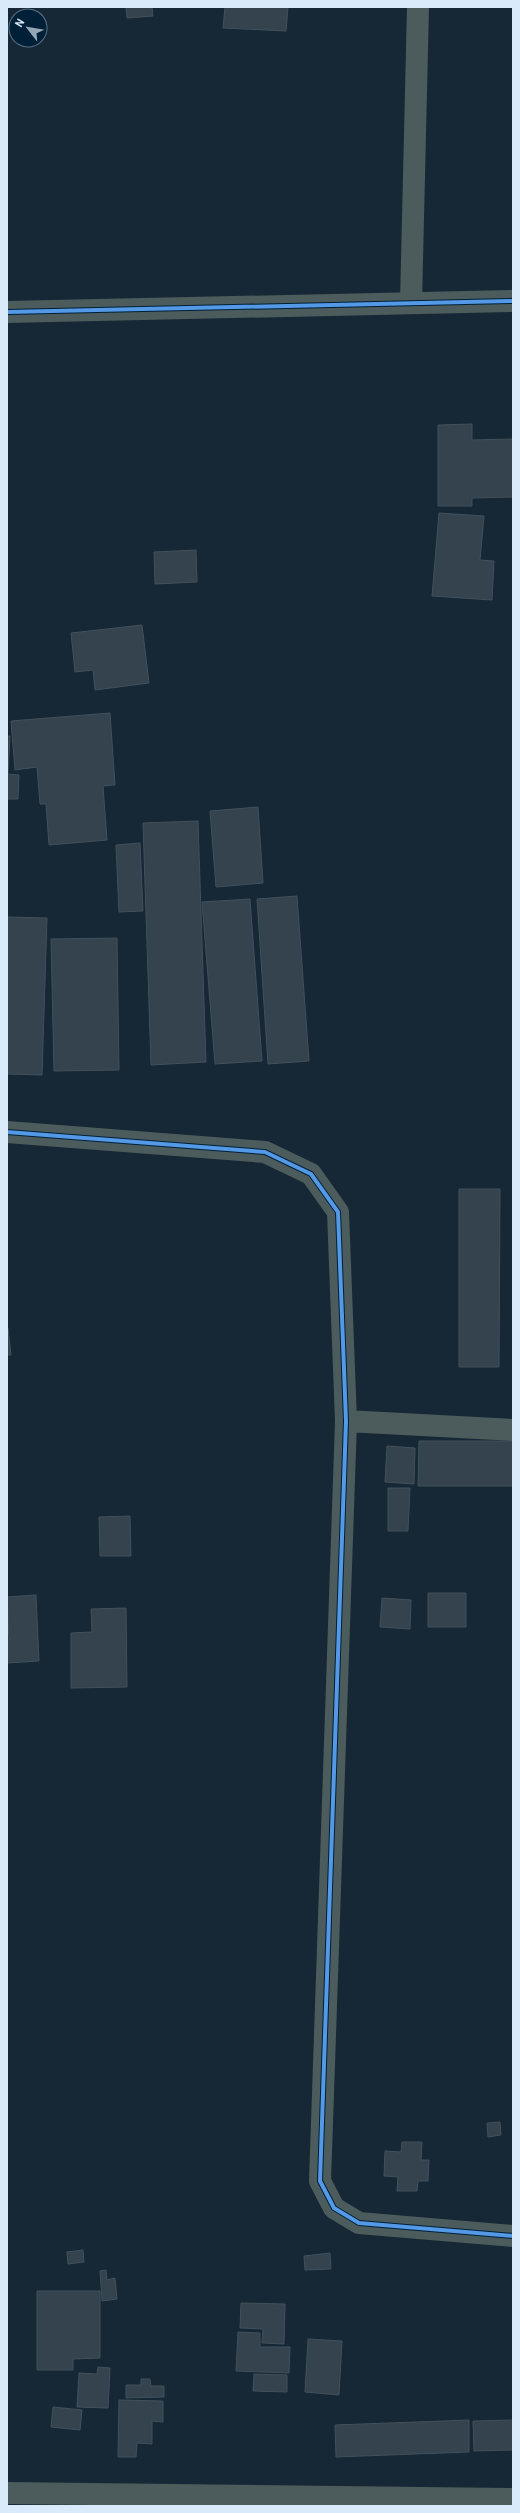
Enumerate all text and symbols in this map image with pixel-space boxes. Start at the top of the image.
north arrow [8,8,48,48]
text: N [12,16,26,29]

